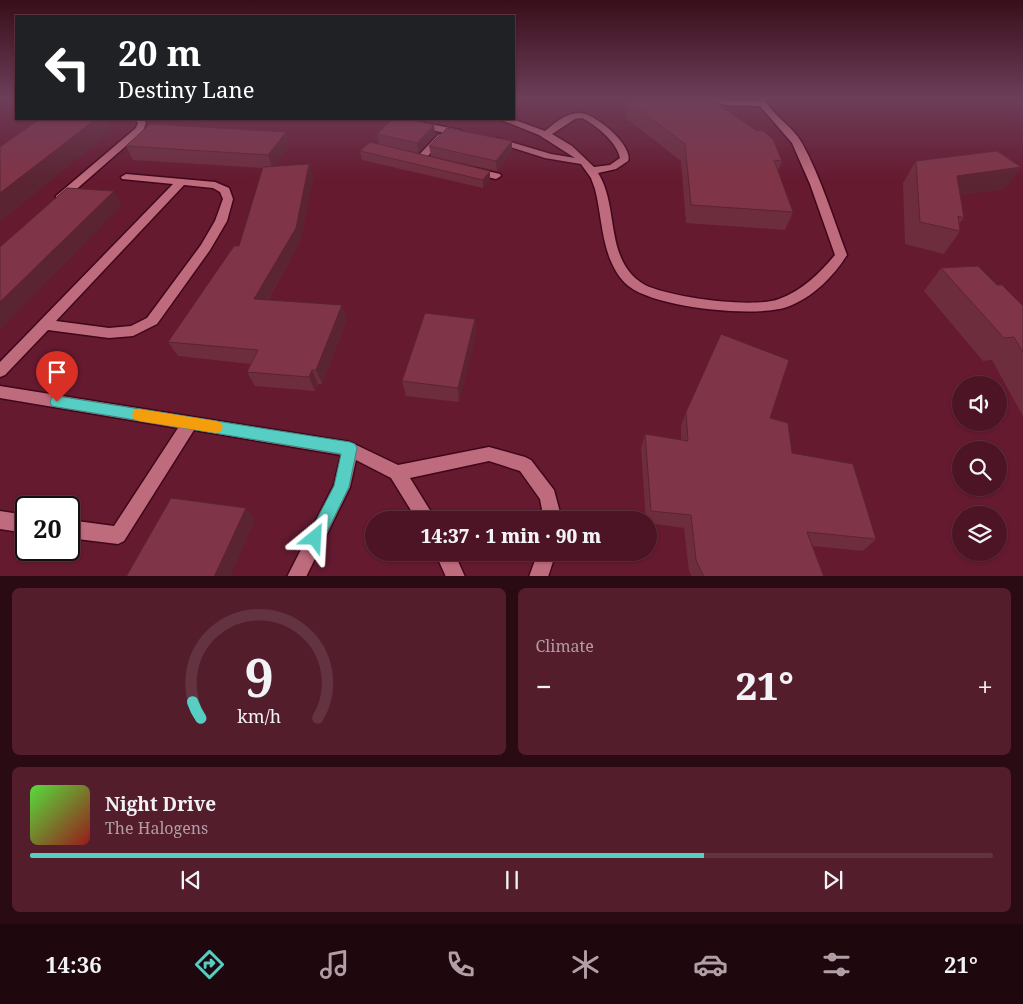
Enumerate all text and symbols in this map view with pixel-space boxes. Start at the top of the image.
text: 20 m [118,29,201,76]
icon: left [35,35,100,100]
text: Destiny Lane [118,74,254,104]
pin [36,351,78,402]
icon: arrive [43,358,71,386]
map controls [952,376,1007,561]
button: sound [952,376,1007,431]
button: search [952,441,1007,496]
speed limit sign: 20 [15,496,80,561]
button: layers [952,506,1007,561]
position arrow [288,511,340,563]
text: 14:37 · 1 min · 90 m [421,523,601,549]
text: Climate [536,635,594,657]
text: 9 [244,641,273,712]
text: 21° [735,659,794,711]
text: − [536,667,552,705]
text: + [977,667,993,705]
text: km/h [237,704,281,728]
text: Night Drive [105,791,216,817]
text: The Halogens [105,817,208,839]
icon: previous [177,866,205,894]
icon: pause [498,866,526,894]
icon: next [819,866,847,894]
icon: directions [192,947,227,982]
icon: music [317,947,352,982]
icon: phone [443,947,478,982]
icon: climate [568,947,603,982]
icon: car [693,947,728,982]
icon: filters [819,947,854,982]
text: 14:36 [45,949,102,979]
text: 21° [944,949,978,979]

